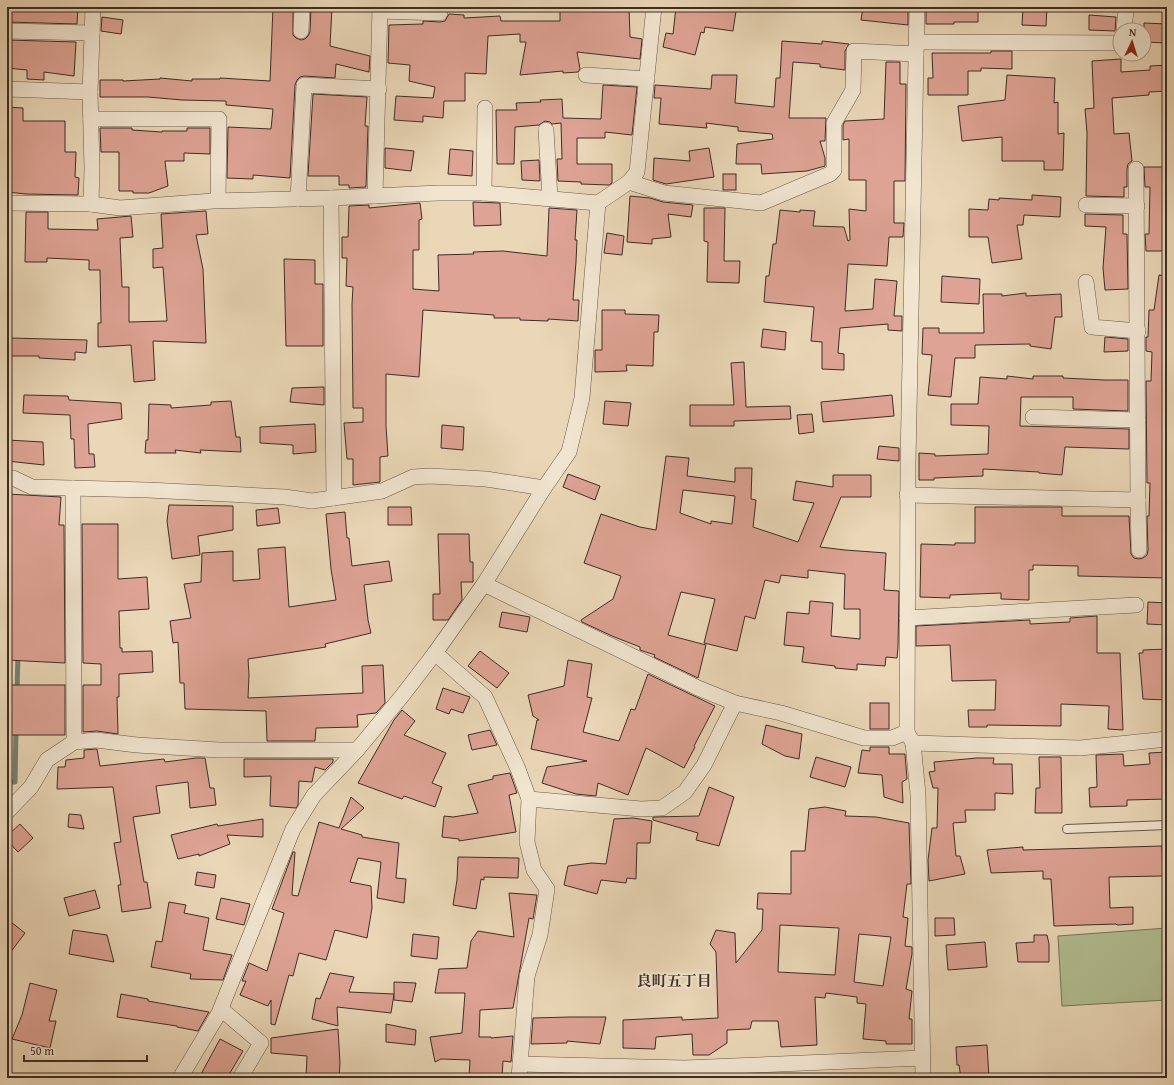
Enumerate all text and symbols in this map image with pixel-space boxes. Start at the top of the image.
north arrow [1112,22,1152,62]
text: N [1128,24,1138,40]
district label: 良町五丁目 [636,970,712,991]
scale bar [24,1037,147,1063]
text: 50 m [30,1042,54,1059]

